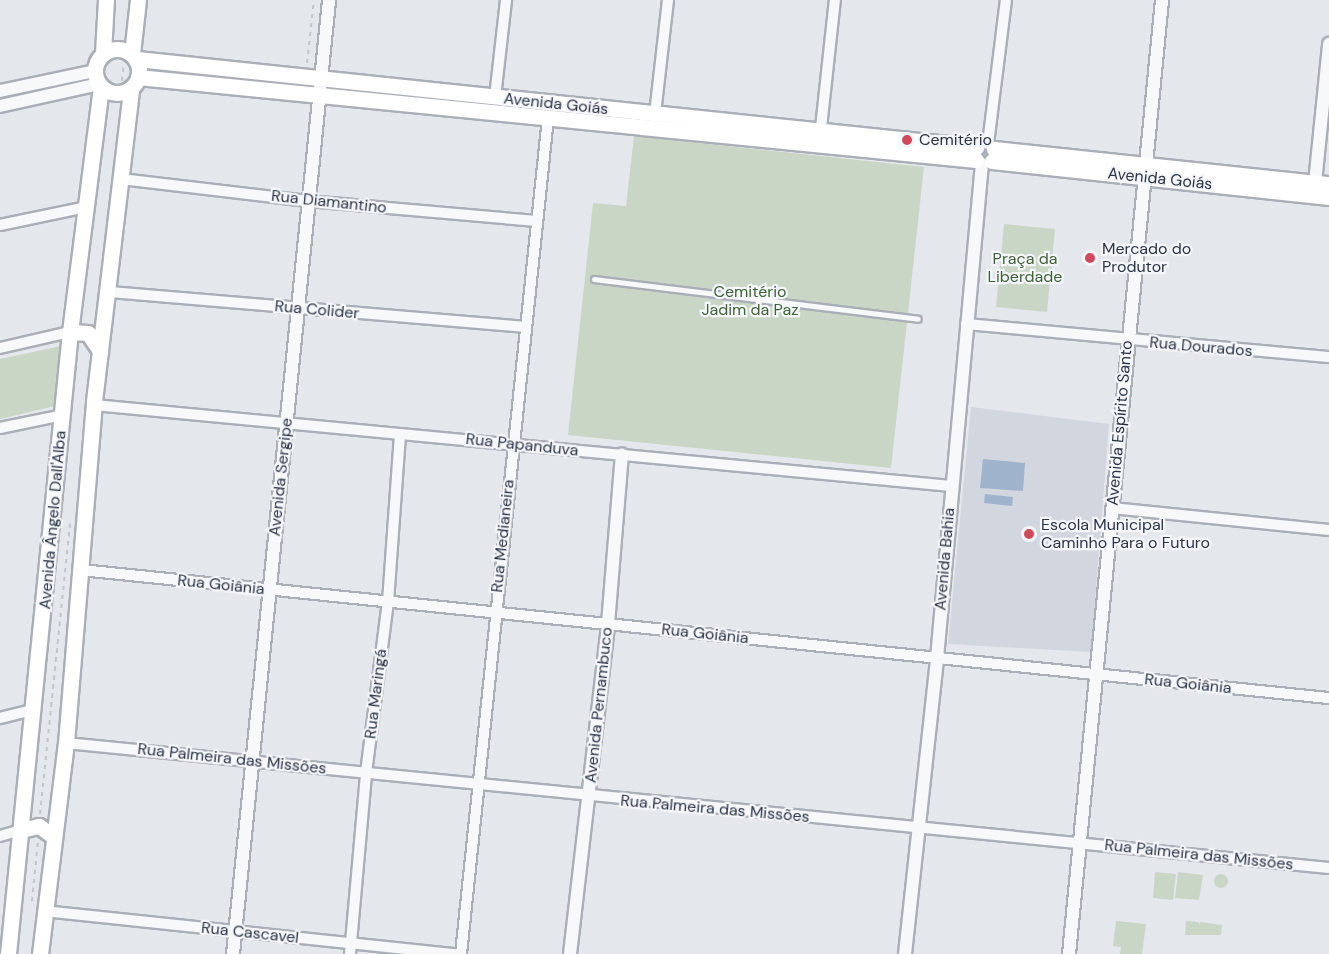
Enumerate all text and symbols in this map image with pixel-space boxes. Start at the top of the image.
street label: Avenida Goiás [503,89,609,119]
place label: Cemitério [919,130,992,150]
marker: Cemitério [900,133,914,147]
street label: Avenida Goiás [1107,164,1213,194]
street label: Rua Diamantino [270,186,388,218]
place label: Mercado do Produtor [1102,239,1191,277]
park label: Praça da Liberdade [988,249,1062,287]
marker: Mercado do Produtor [1083,251,1097,265]
park label: Cemitério Jadim da Paz [701,282,799,320]
street label: Rua Colider [274,297,360,323]
street label: Rua Dourados [1149,333,1253,361]
street label: Avenida Espírito Santo [1103,340,1137,506]
street label: Avenida Sergipe [265,417,297,537]
street label: Avenida Ângelo Dall'Alba [36,430,70,610]
street label: Rua Papanduva [465,430,579,460]
street label: Rua Medianeira [488,479,518,593]
street label: Avenida Bahia [931,507,959,611]
place label: Escola Municipal Caminho Para o Futuro [1041,515,1210,553]
marker: Escola Municipal Caminho Para o Futuro [1022,527,1036,541]
street label: Rua Goiânia [176,571,266,599]
street label: Rua Goiânia [660,620,750,648]
street label: Avenida Pernambuco [581,626,617,784]
street label: Rua Maringá [361,648,391,740]
street label: Rua Goiânia [1143,670,1233,698]
street label: Rua Palmeira das Missões [137,740,327,778]
street label: Rua Palmeira das Missões [620,791,810,827]
street label: Rua Palmeira das Missões [1104,836,1294,874]
street label: Rua Cascavel [200,918,300,948]

